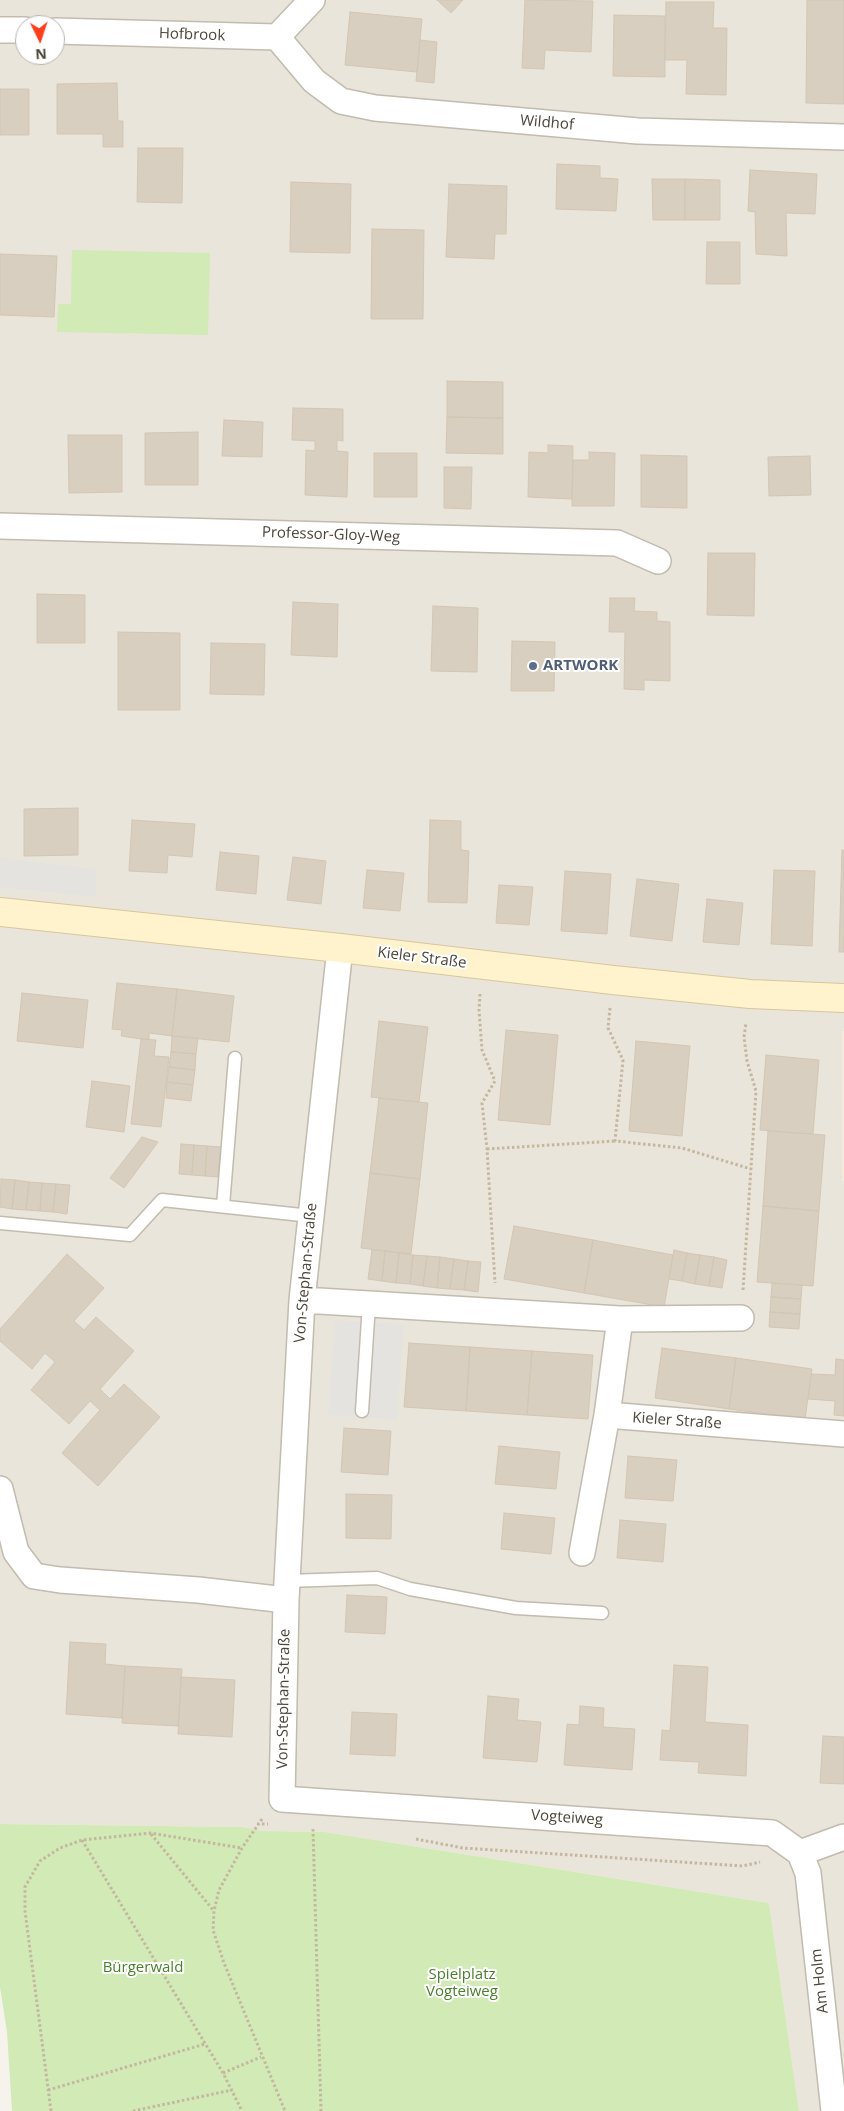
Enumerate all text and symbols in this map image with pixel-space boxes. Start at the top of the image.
north arrow [15,15,65,65]
street label: Hofbrook [159,25,225,45]
text: N [35,45,47,64]
street label: Wildhof [519,112,575,134]
street label: Professor-Gloy-Weg [262,524,400,546]
place label: ARTWORK [543,657,618,675]
marker: ARTWORK [527,660,539,672]
street label: Kieler Straße [377,944,467,972]
street label: Von-Stephan-Straße [291,1202,321,1344]
street label: Kieler Straße [632,1409,722,1433]
street label: Von-Stephan-Straße [274,1629,294,1769]
street label: Vogteiweg [531,1807,603,1829]
street label: Am Holm [808,1948,832,2014]
park label: Bürgerwald [103,1959,183,1977]
park label: Spielplatz Vogteiweg [426,1966,498,2001]

